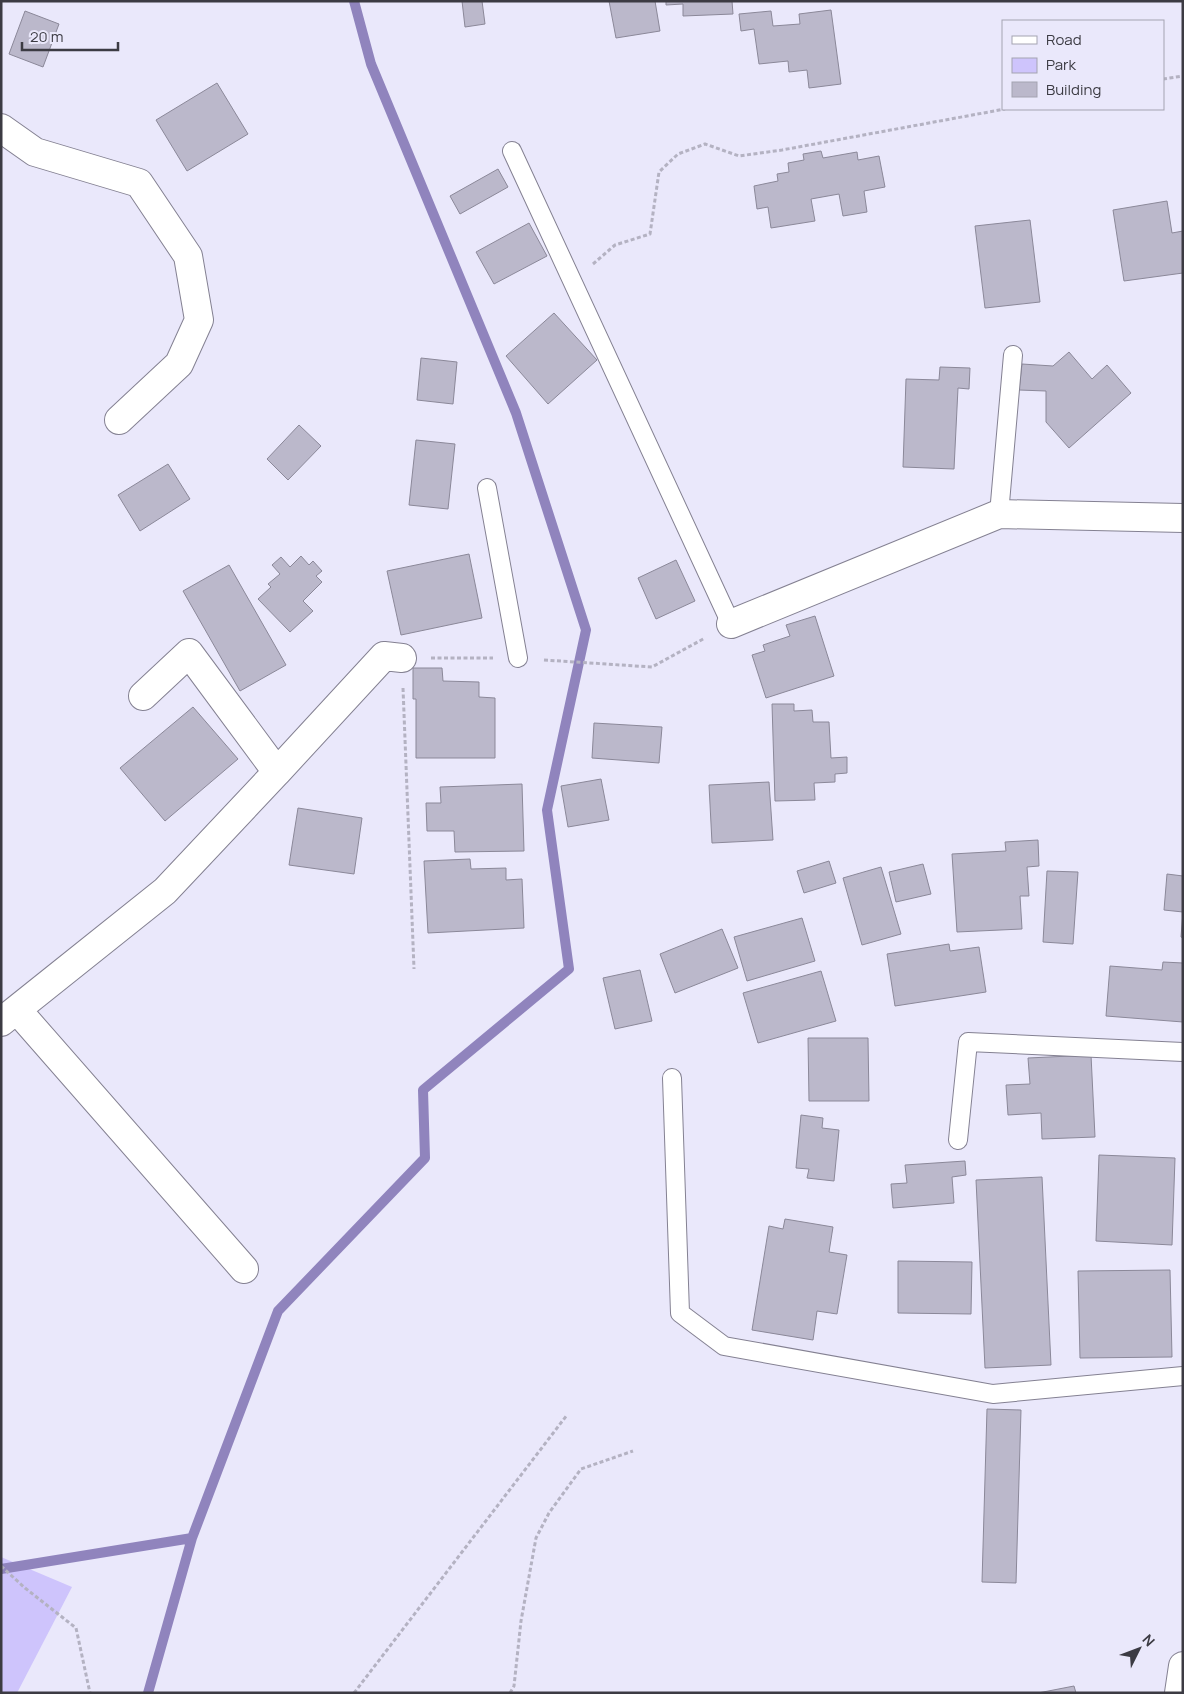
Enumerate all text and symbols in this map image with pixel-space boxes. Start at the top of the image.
scale bar [22,20,119,52]
legend [1002,20,1164,110]
text: 20 m [30,26,63,47]
text: Road [1046,29,1082,50]
text: Park [1046,54,1076,75]
text: Building [1046,79,1101,100]
north arrow [1114,1624,1164,1674]
text: N [1139,1630,1159,1650]

